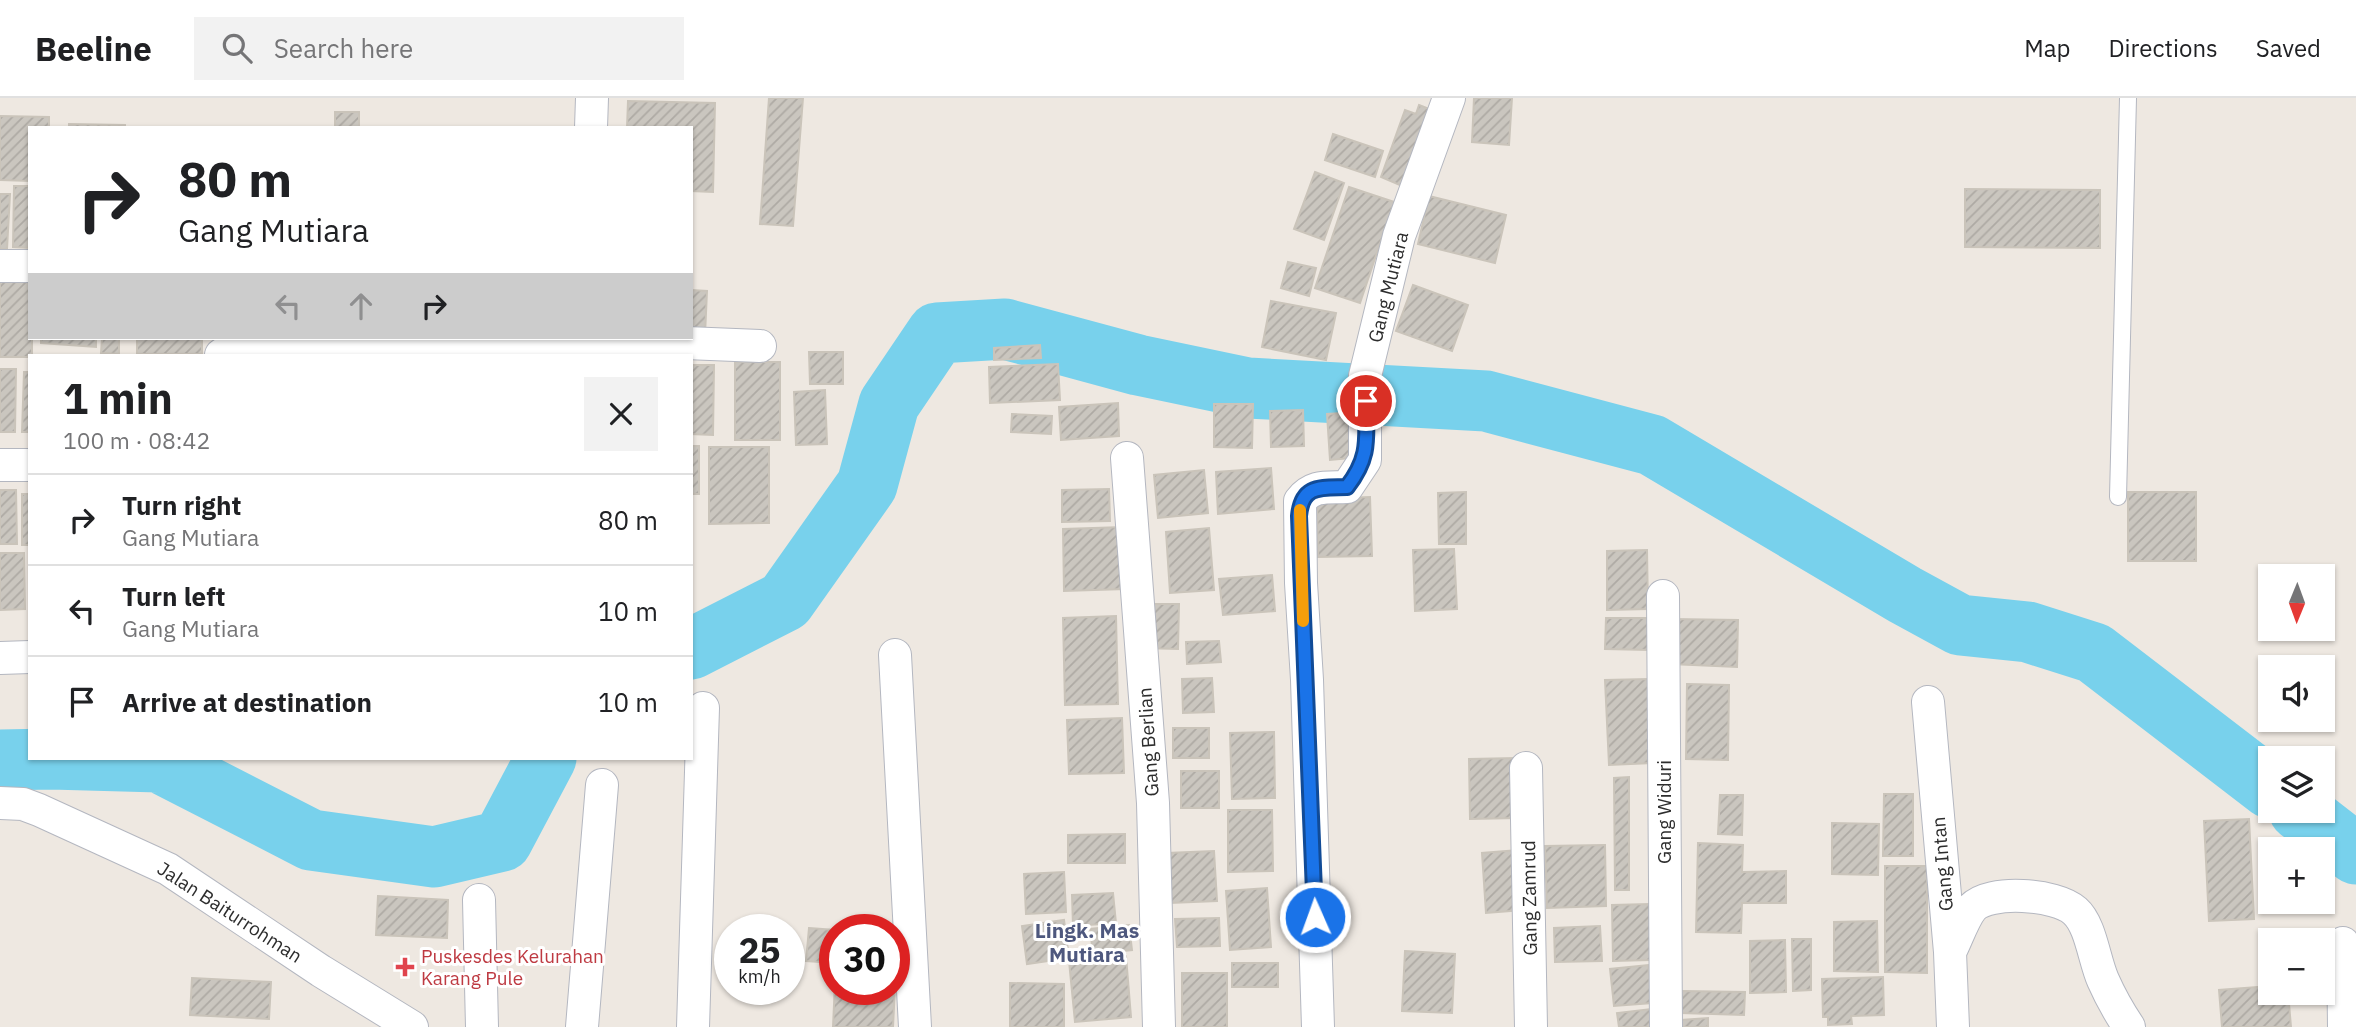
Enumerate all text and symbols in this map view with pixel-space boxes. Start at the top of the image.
search box [194,17,684,80]
text: Beeline [35,27,152,70]
icon: search [218,29,256,67]
text: Search here [274,31,413,65]
text: Map [2024,32,2070,64]
text: Directions [2108,32,2218,64]
text: Saved [2256,32,2321,64]
text: 80 m [178,147,292,210]
icon: right [63,154,154,245]
text: Gang Mutiara [178,209,369,251]
street label: Gang Mutiara [1363,229,1413,345]
icon: left [269,287,307,325]
icon: ahead [342,287,380,325]
icon: right [415,287,453,325]
text: 1 min [63,371,173,426]
pin [1336,371,1396,431]
button: close [584,377,658,451]
icon: arrive [1347,382,1385,420]
text: 100 m · 08:42 [63,425,210,455]
text: Turn right [122,488,241,522]
icon: right [63,501,101,539]
text: 80 m [598,503,658,537]
text: Gang Mutiara [122,522,259,552]
north arrow [2258,564,2334,640]
map controls [2258,564,2335,1005]
text: Turn left [122,579,225,613]
icon: left [63,592,101,630]
text: 10 m [598,594,658,628]
text: Gang Mutiara [122,613,259,643]
button: sound [2258,655,2335,732]
icon: arrive [63,683,101,721]
text: Arrive at destination [122,685,372,719]
text: 10 m [598,685,658,719]
street label: Gang Berlian [1132,687,1164,797]
button: layers [2258,746,2335,823]
street label: Gang Widuri [1652,760,1676,864]
street label: Gang Intan [1926,816,1958,912]
button: + [2258,837,2335,914]
street label: Gang Zamrud [1516,840,1542,956]
street label: Jalan Baiturrohman [153,856,307,968]
position arrow [1278,880,1352,954]
speed limit sign: 30 [819,914,910,1005]
district label: Lingk. Mas Mutiara [1035,916,1139,968]
text: 25 [738,927,781,973]
button: − [2258,928,2335,1005]
place label: Puskesdes Kelurahan Karang Pule [421,944,604,990]
marker: Puskesdes Kelurahan Karang Pule [395,957,415,977]
text: km/h [738,965,781,988]

